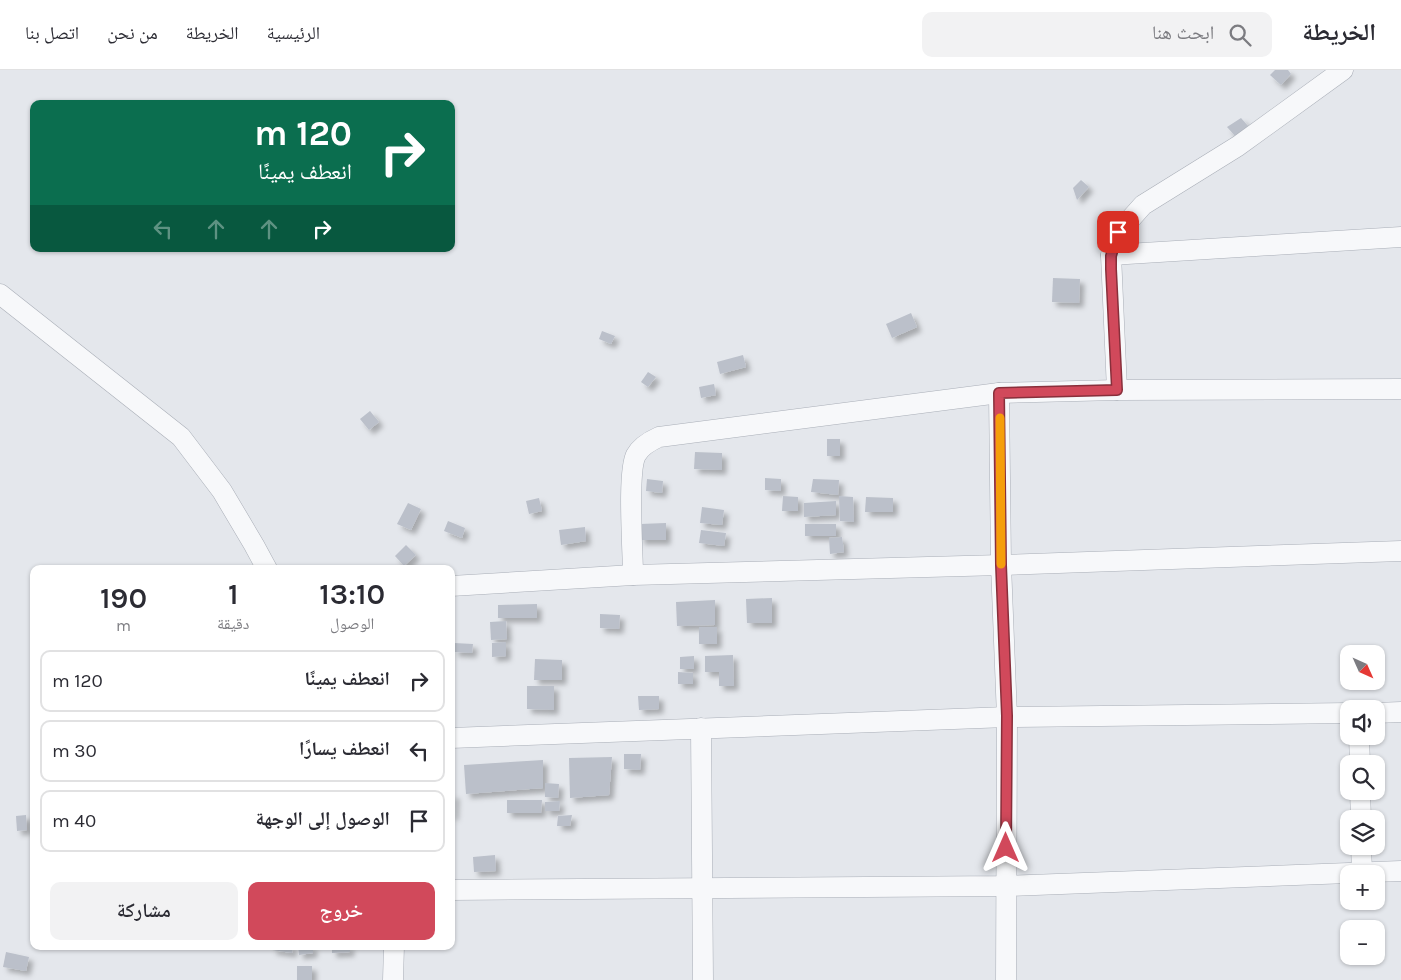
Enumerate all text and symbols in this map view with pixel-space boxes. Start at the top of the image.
search box [922,12,1272,57]
text: الخريطة [1302,18,1376,46]
icon: search [1226,21,1254,49]
text: اتصل بنا [25,22,79,44]
text: من نحن [107,22,158,44]
text: الخريطة [186,22,239,44]
text: الرئيسية [267,22,320,44]
text: ابحث هنا [1152,22,1214,44]
text: 120 m [254,113,352,154]
icon: right [370,120,435,185]
text: انعطف يمينًا [258,159,352,185]
pin [1097,211,1139,253]
icon: left [149,215,177,243]
icon: ahead [202,215,230,243]
icon: ahead [255,215,283,243]
icon: right [308,215,336,243]
icon: arrive [1104,218,1132,246]
text: 1 [228,576,238,612]
text: 13:10 [319,576,385,612]
text: 190 [100,580,147,616]
text: دقيقة [217,614,249,633]
text: الوصول [330,614,374,633]
text: m [116,616,131,635]
north arrow [1340,645,1385,690]
map controls [1340,645,1385,965]
icon: right [405,667,433,695]
text: انعطف يمينًا [305,668,390,690]
text: 120 m [52,670,103,692]
button: sound [1340,700,1385,745]
icon: left [405,737,433,765]
text: انعطف يسارًا [299,738,390,760]
text: 30 m [52,740,97,762]
button: search [1340,755,1385,800]
icon: arrive [405,807,433,835]
text: الوصول إلى الوجهة [255,808,390,830]
text: 40 m [52,810,96,832]
button: layers [1340,810,1385,855]
position arrow [979,821,1031,873]
button: + [1340,865,1385,910]
button: مشاركة [50,882,238,940]
button: خروج [248,882,435,940]
button: − [1340,920,1385,965]

